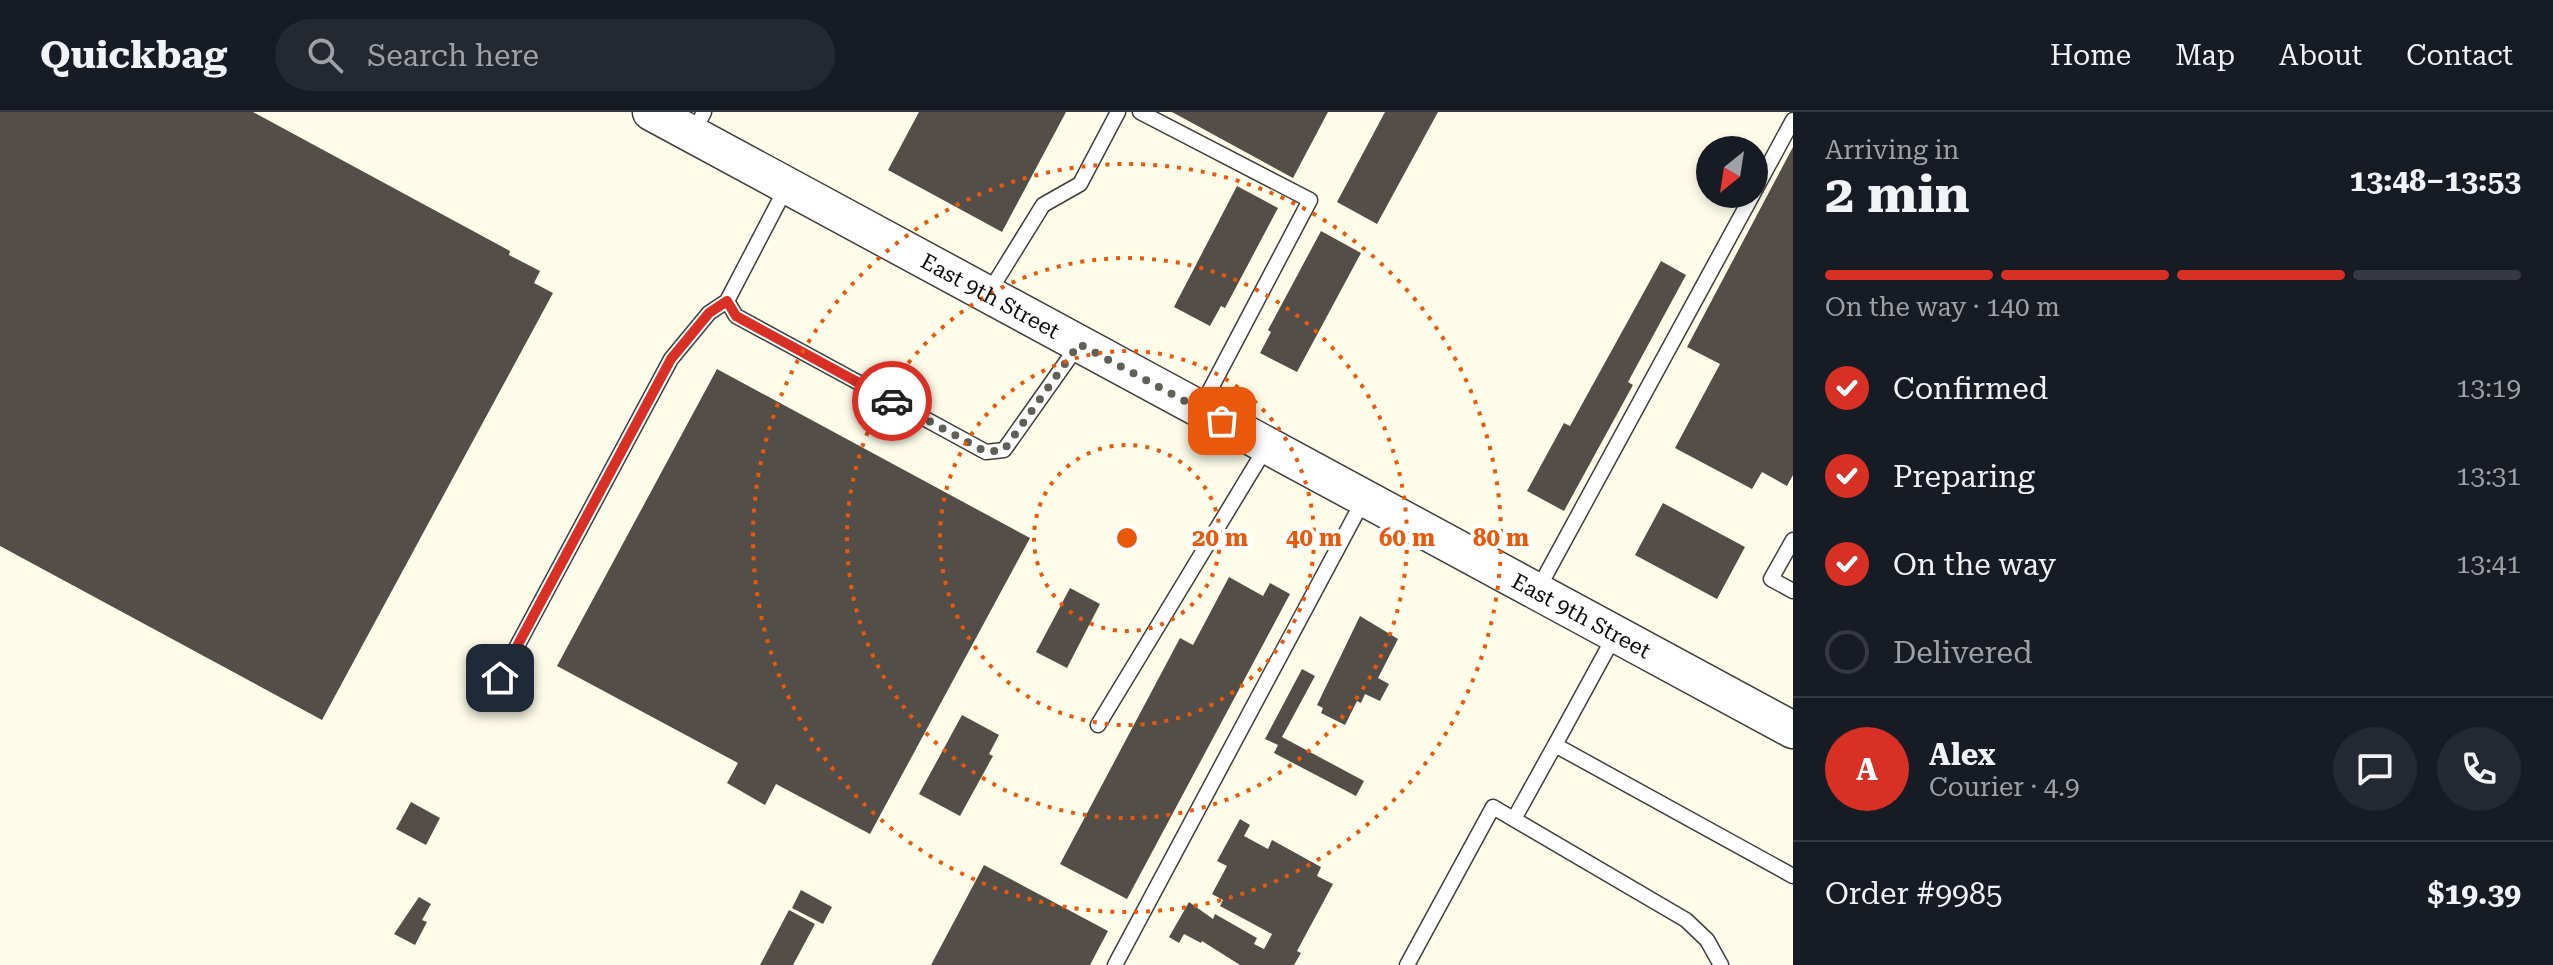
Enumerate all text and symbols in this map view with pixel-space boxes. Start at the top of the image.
search box [275,19,835,91]
text: Quickbag [40,33,227,77]
icon: search [303,33,347,77]
text: Search here [367,38,539,73]
text: Home [2050,39,2131,72]
text: Map [2175,39,2235,72]
text: About [2279,39,2362,72]
text: Contact [2406,39,2513,72]
text: Arriving in [1825,135,1959,165]
north arrow [1696,136,1768,208]
map controls [1696,136,1768,208]
text: 13:48–13:53 [2349,163,2521,198]
text: 2 min [1825,164,1970,225]
street label: East 9th Street [917,248,1064,343]
text: On the way · 140 m [1825,292,2060,322]
courier [852,361,932,441]
icon: check [1825,366,1869,410]
text: Confirmed [1893,371,2048,406]
text: 13:19 [2456,373,2521,403]
icon: car [870,379,914,423]
pin [1188,387,1256,455]
icon: bag [1200,399,1244,443]
icon: check [1825,454,1869,498]
text: Preparing [1893,459,2035,494]
text: 13:31 [2456,461,2521,491]
centre of rings [1113,524,1141,552]
text: 20 m [1192,524,1248,552]
text: 40 m [1286,524,1342,552]
text: 60 m [1379,524,1435,552]
text: 80 m [1473,524,1529,552]
icon: check [1825,542,1869,586]
text: On the way [1893,547,2056,582]
text: 13:41 [2456,549,2521,579]
street label: East 9th Street [1508,568,1655,663]
text: Delivered [1893,635,2032,670]
pin [466,644,534,712]
icon: home [478,656,522,700]
button: chat [2333,727,2417,811]
button: phone [2437,727,2521,811]
text: Alex [1929,737,1996,772]
text: A [1856,752,1878,787]
text: Courier · 4.9 [1929,772,2079,802]
text: Order #9985 [1825,876,2003,911]
text: $19.39 [2428,876,2521,911]

